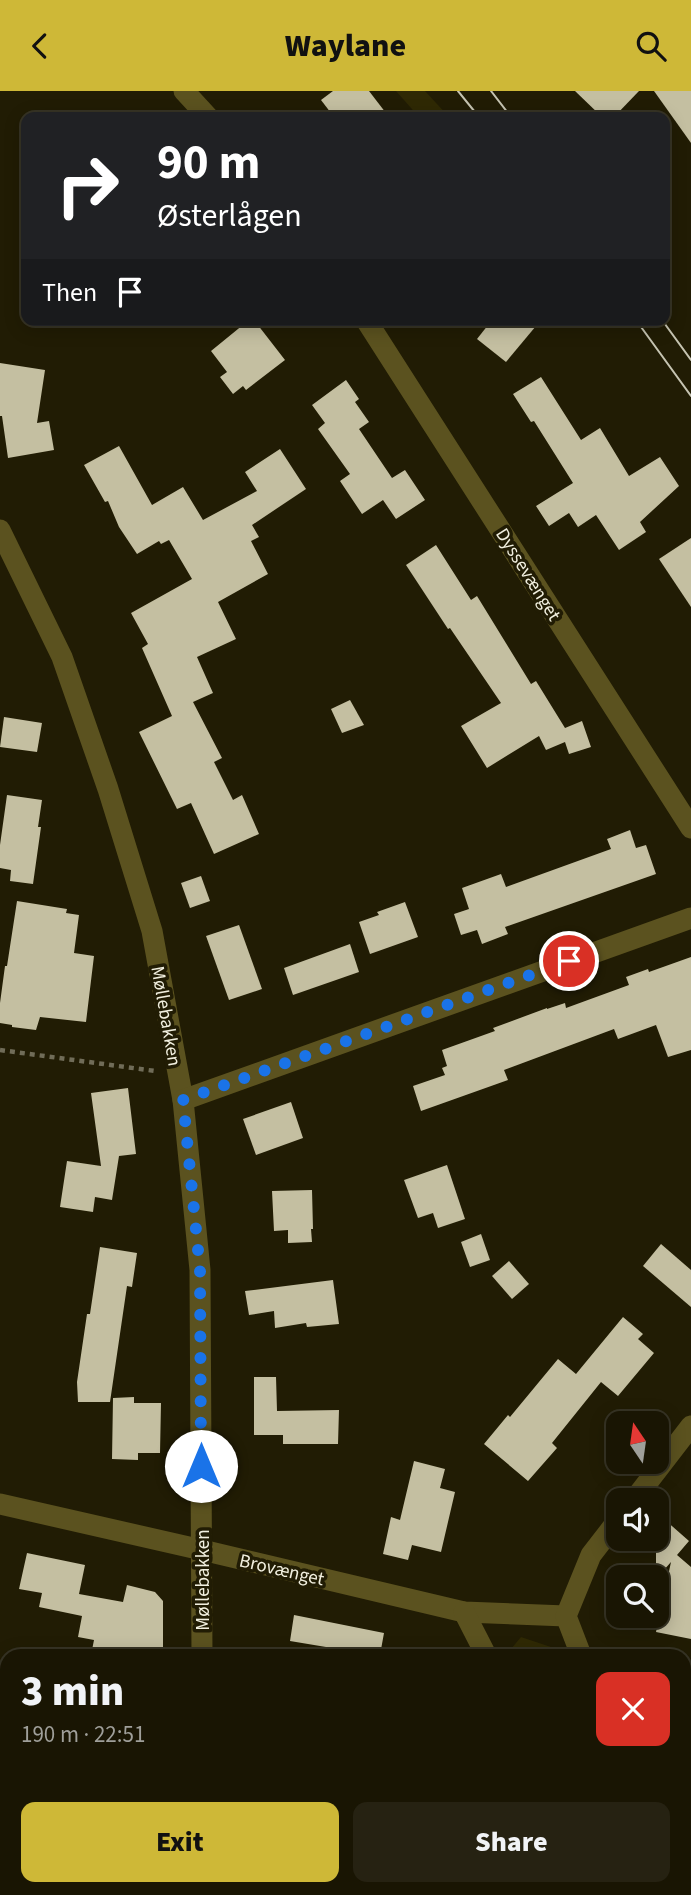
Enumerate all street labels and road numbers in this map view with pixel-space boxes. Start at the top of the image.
street label: Dyssevænget [489,523,567,627]
street label: Møllebakken [143,964,188,1069]
street label: Møllebakken [190,1529,217,1631]
street label: Brovænget [237,1548,327,1593]

